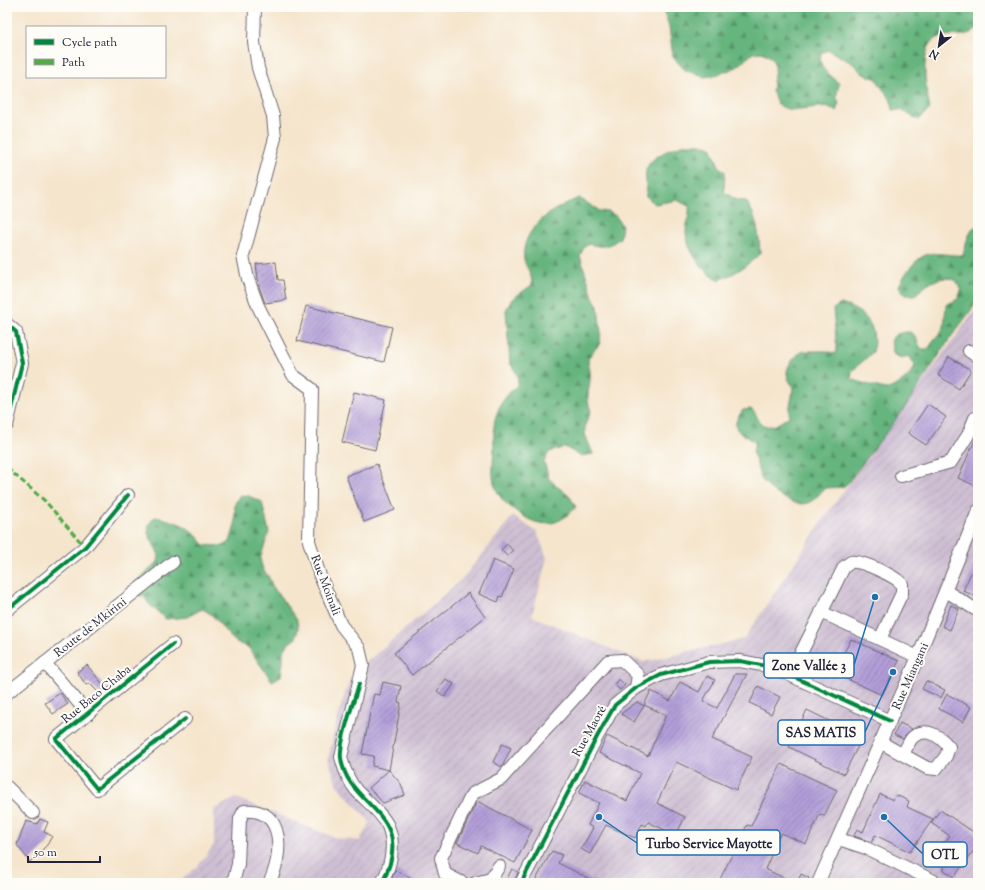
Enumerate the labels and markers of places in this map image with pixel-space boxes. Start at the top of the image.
callout: Zone Vallée 3 [764,653,854,678]
callout: SAS MATIS [778,720,865,745]
callout: Turbo Service Mayotte [637,830,780,855]
callout: OTL [923,842,967,867]

